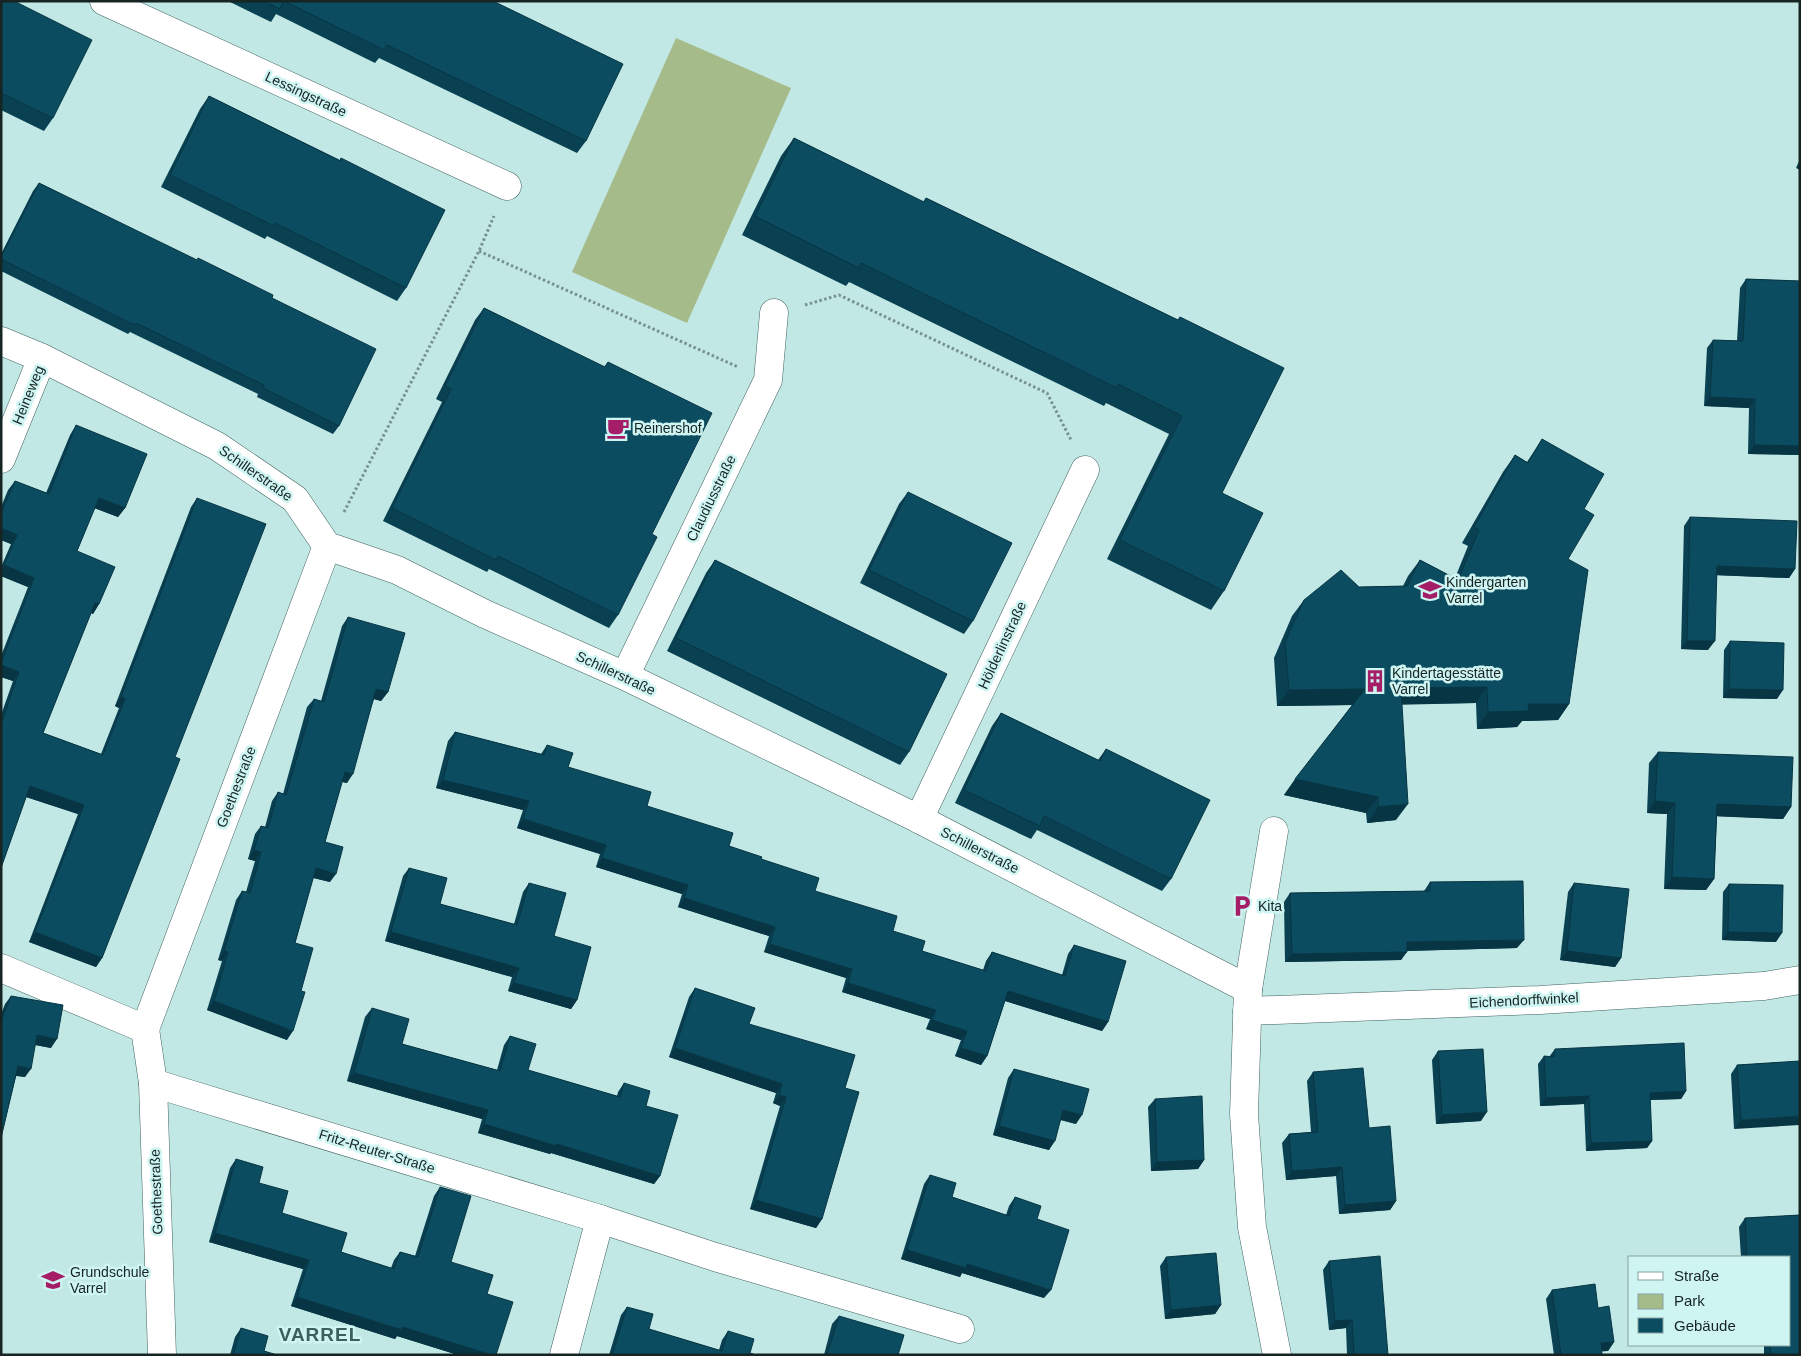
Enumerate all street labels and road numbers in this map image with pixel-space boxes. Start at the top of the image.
street label: Lessingstraße [263,68,349,120]
street label: Heineweg [9,363,47,427]
street label: Schillerstraße [216,442,296,504]
street label: Claudiusstraße [683,452,739,544]
street label: Hölderlinstraße [975,598,1029,691]
street label: Schillerstraße [574,648,658,698]
street label: Goethestraße [213,744,259,830]
street label: Schillerstraße [938,823,1022,877]
street label: Eichendorffwinkel [1469,989,1579,1011]
street label: Fritz-Reuter-Straße [317,1126,437,1176]
street label: Goethestraße [147,1149,165,1235]

